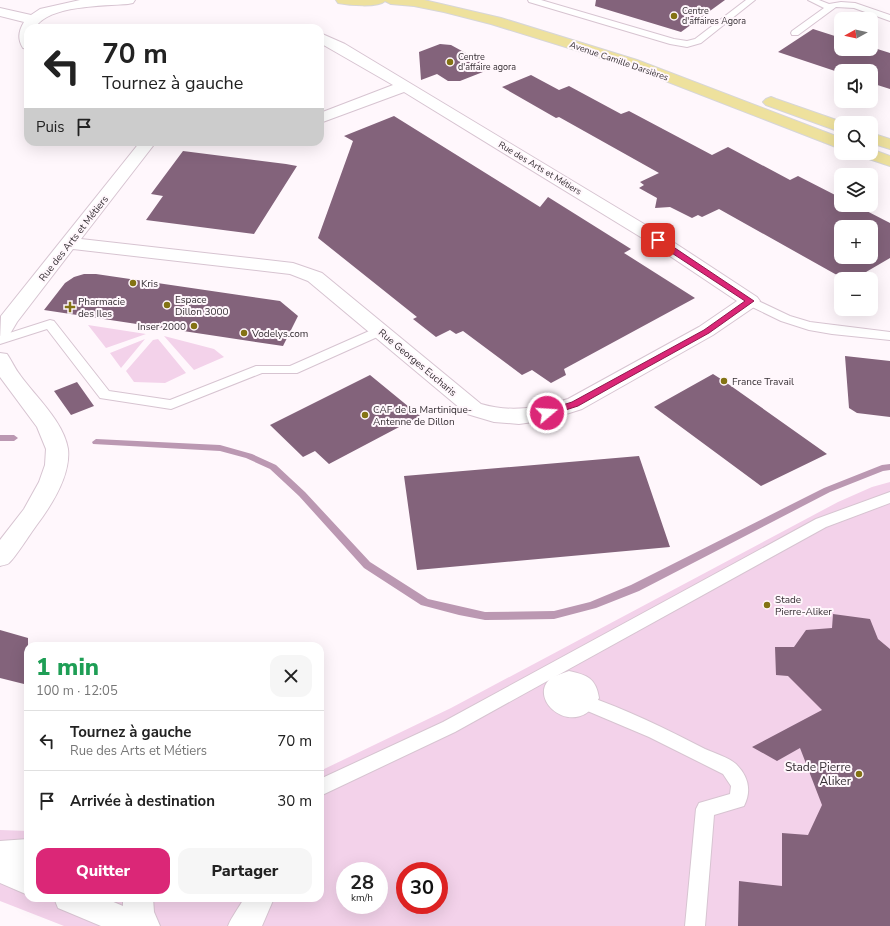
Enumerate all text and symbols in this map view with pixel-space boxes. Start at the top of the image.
place label: Centre d'affaires Agora [682,5,746,27]
marker: Centre d'affaires Agora [669,11,679,21]
north arrow [834,12,878,56]
map controls [834,12,878,316]
text: 70 m [102,35,168,73]
street label: Avenue Camille Darsières [568,38,670,84]
icon: left [36,40,88,92]
place label: Centre d'affaire agora [458,51,516,73]
marker: Centre d'affaire agora [445,57,455,67]
button: sound [834,64,878,108]
text: Tournez à gauche [102,71,243,95]
icon: arrive [73,116,95,138]
button: search [834,116,878,160]
text: Puis [36,117,65,137]
street label: Rue des Arts et Métiers [496,138,584,198]
button: layers [834,168,878,212]
street label: Rue des Arts et Métiers [36,193,112,284]
button: + [834,220,878,264]
pin [641,223,675,257]
icon: arrive [647,229,669,251]
button: − [834,272,878,316]
place label: Kris [141,277,158,291]
marker: Kris [128,278,138,288]
place label: Espace Dillon 3000 [175,293,228,319]
place label: Pharmacie des Iles [78,295,125,321]
marker: Espace Dillon 3000 [162,300,172,310]
marker: Pharmacie des Iles [65,302,75,312]
place label: Inser 2000 [137,320,186,334]
marker: Inser 2000 [189,321,199,331]
street label: Rue Georges Eucharis [375,326,460,400]
place label: Vodelys.com [251,327,308,341]
marker: Vodelys.com [239,328,249,338]
place label: France Travail [732,375,794,389]
marker: France Travail [719,376,729,386]
position arrow [526,392,568,434]
place label: CAF de la Martinique- Antenne de Dillon [373,403,472,429]
marker: CAF de la Martinique- Antenne de Dillon [360,410,370,420]
place label: Stade Pierre-Aliker [775,593,832,619]
marker: Stade Pierre-Aliker [762,600,772,610]
text: 1 min [36,651,99,683]
button: close [270,655,312,697]
text: 100 m · 12:05 [36,682,118,700]
text: Tournez à gauche [70,722,192,742]
icon: left [36,730,58,752]
text: 70 m [277,731,312,751]
text: Rue des Arts et Métiers [70,742,207,760]
place label: Stade Pierre Aliker [785,759,852,789]
marker: Stade Pierre Aliker [854,769,864,779]
icon: arrive [36,790,58,812]
text: Arrivée à destination [70,791,215,811]
text: 30 m [277,791,312,811]
button: Quitter [36,848,170,894]
button: Partager [178,848,312,894]
speed limit sign: 30 [396,862,448,914]
text: 28 [350,869,374,896]
text: km/h [351,891,373,905]

